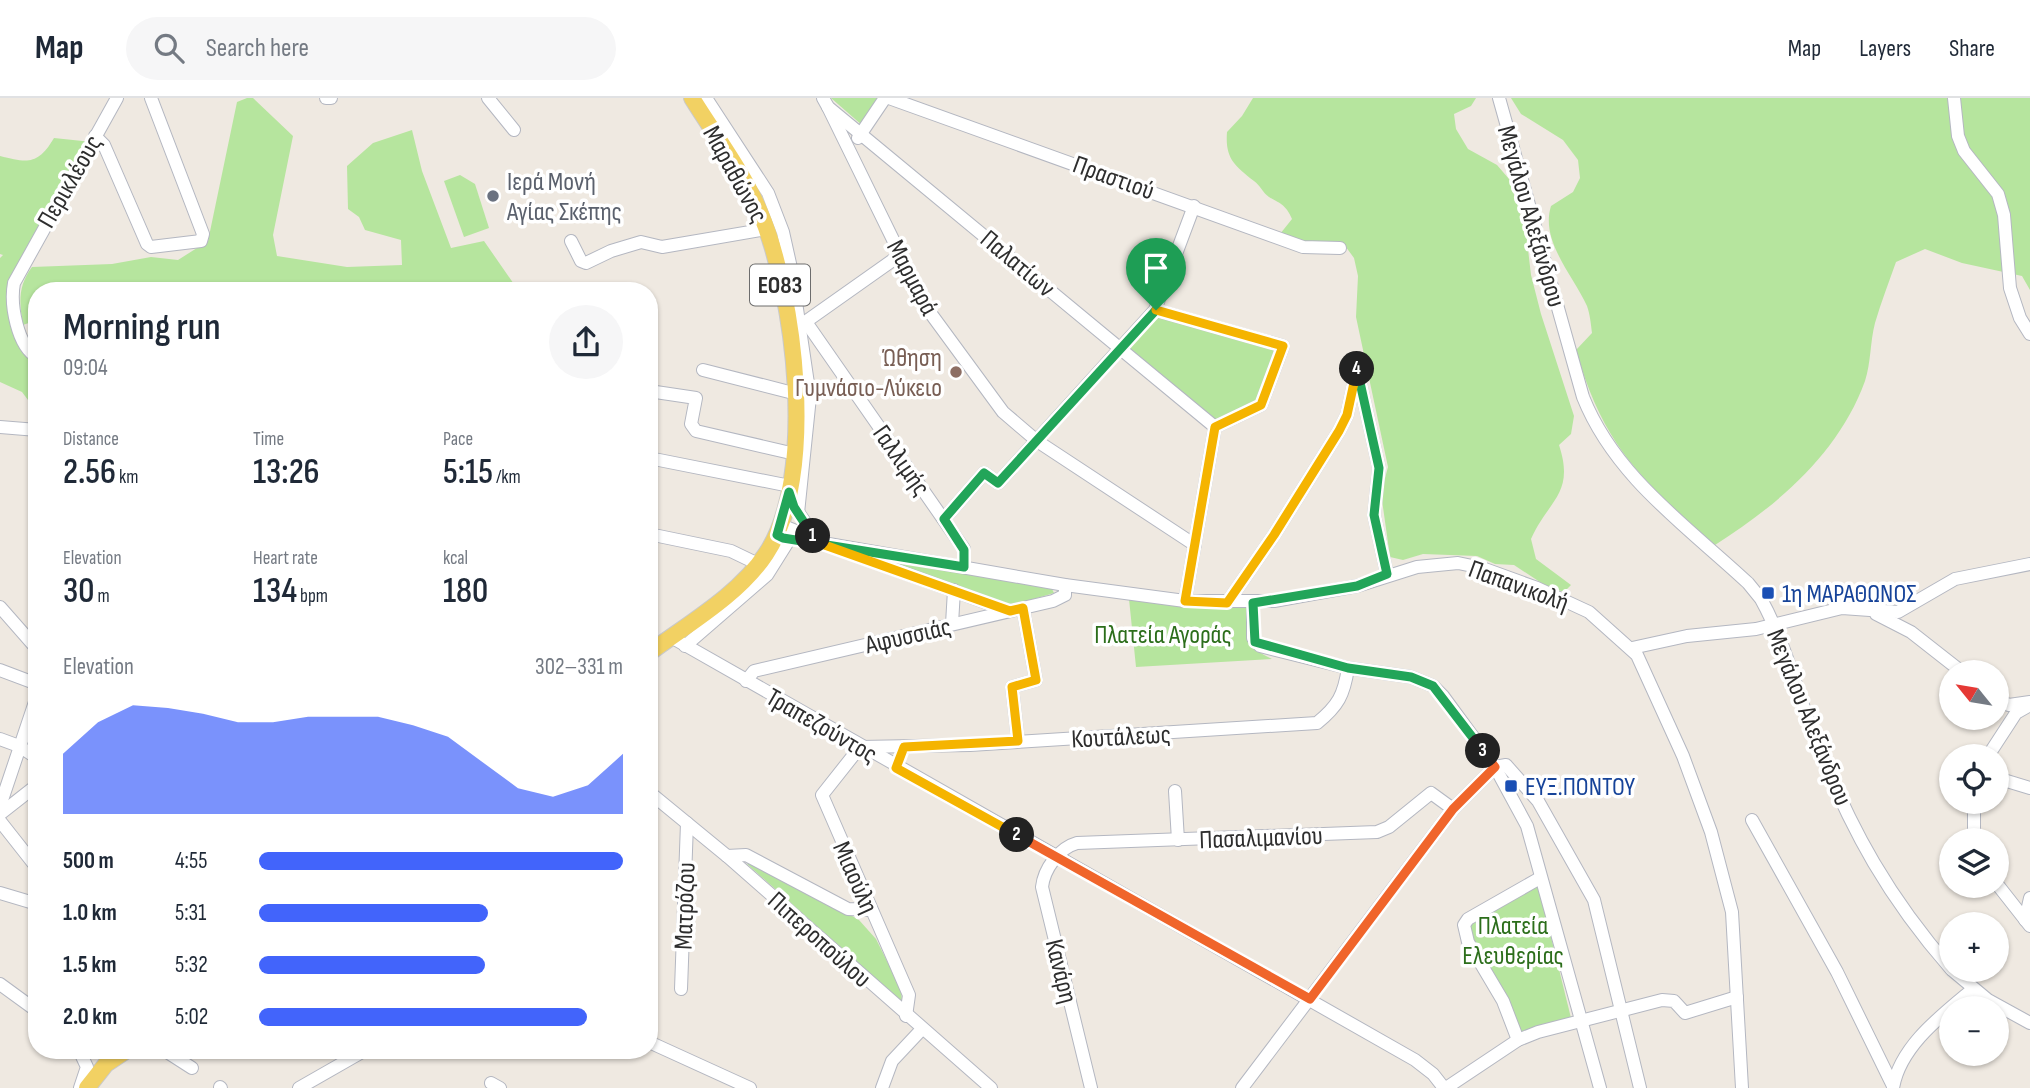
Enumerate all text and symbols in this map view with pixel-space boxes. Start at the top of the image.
search box [126,17,616,80]
text: Map [35,28,84,68]
icon: search [150,29,188,67]
text: Search here [206,33,309,64]
text: Map [1788,34,1821,63]
text: Layers [1859,34,1911,63]
text: Share [1949,34,1995,63]
street label: Μαραθώνος [695,121,774,229]
street label: Μεγάλου Αλεξάνδρου [1490,122,1571,311]
street label: Περικλέους [31,130,109,234]
street label: Πραστιού [1069,149,1158,207]
place label: Ιερά Μονή Αγίας Σκέπης [506,167,622,228]
marker: Ιερά Μονή Αγίας Σκέπης [485,188,501,204]
street label: Παλατίων [974,224,1061,304]
street label: Μαρμαρά [879,235,944,321]
pin [1126,238,1186,310]
icon: arrive [1137,249,1175,287]
road number: ΕΟ83 [750,265,810,306]
text: Morning run [63,305,221,350]
button: share [549,305,623,379]
place label: Ώθηση Γυμνάσιο-Λύκειο [795,343,942,404]
pin: 4 [1340,352,1374,386]
text: 09:04 [63,354,108,382]
text: 4 [1352,357,1361,380]
marker: Ώθηση Γυμνάσιο-Λύκειο [948,364,964,380]
street label: Γαλλιμής [865,420,936,502]
text: Distance [63,428,119,451]
text: Time [253,428,284,451]
text: Pace [443,428,473,451]
text: 2.56 [63,451,116,494]
text: 13:26 [253,451,320,494]
text: 5:15 [443,451,493,494]
text: km [116,466,139,489]
text: /km [493,466,521,489]
pin: 1 [796,518,830,554]
text: 1 [809,524,816,547]
text: Elevation [63,547,122,570]
text: Heart rate [253,547,318,570]
text: kcal [443,547,468,570]
street label: Παπανικολή [1464,554,1573,619]
text: 30 [63,570,94,613]
text: 134 [253,570,297,613]
text: 180 [443,570,488,613]
place label: 1η ΜΑΡΑΘΩΝΟΣ [1782,579,1916,610]
text: m [94,585,110,608]
text: bpm [297,585,328,608]
marker: 1η ΜΑΡΑΘΩΝΟΣ [1760,585,1776,601]
street label: Αφυσσιάς [861,612,954,662]
park label: Πλατεία Αγοράς [1094,620,1232,651]
street label: Μεγάλου Αλεξάνδρου [1759,625,1858,810]
text: Elevation [63,653,134,681]
text: 302–331 m [535,653,623,681]
north arrow [1939,660,2009,730]
map controls [1939,660,2009,1066]
street label: Τραπεζούντος [760,682,882,771]
street label: Κουτάλεως [1071,719,1172,756]
pin: 3 [1466,734,1500,768]
text: 3 [1478,739,1487,762]
button: locate [1939,744,2009,814]
place label: ΕΥΞ.ΠΟΝΤΟΥ [1525,772,1635,803]
marker: ΕΥΞ.ΠΟΝΤΟΥ [1503,778,1519,794]
pin: 2 [1000,818,1034,852]
street label: Πασαλιμανίου [1199,821,1323,856]
text: 2 [1012,823,1021,846]
button: layers [1939,828,2009,898]
street label: Μιαούλη [825,837,884,918]
text: 500 m [63,847,114,875]
text: 4:55 [175,847,207,875]
street label: Ματρόζου [668,862,703,950]
street label: Πιπεροπούλου [761,886,877,995]
text: 1.0 km [63,899,117,927]
text: 5:31 [175,899,206,927]
park label: Πλατεία Ελευθερίας [1462,911,1564,972]
button: + [1939,912,2009,982]
street label: Κανάρη [1038,936,1083,1007]
text: 1.5 km [63,951,116,979]
text: 5:32 [175,951,208,979]
button: − [1939,996,2009,1066]
text: 2.0 km [63,1003,117,1031]
text: 5:02 [175,1003,208,1031]

